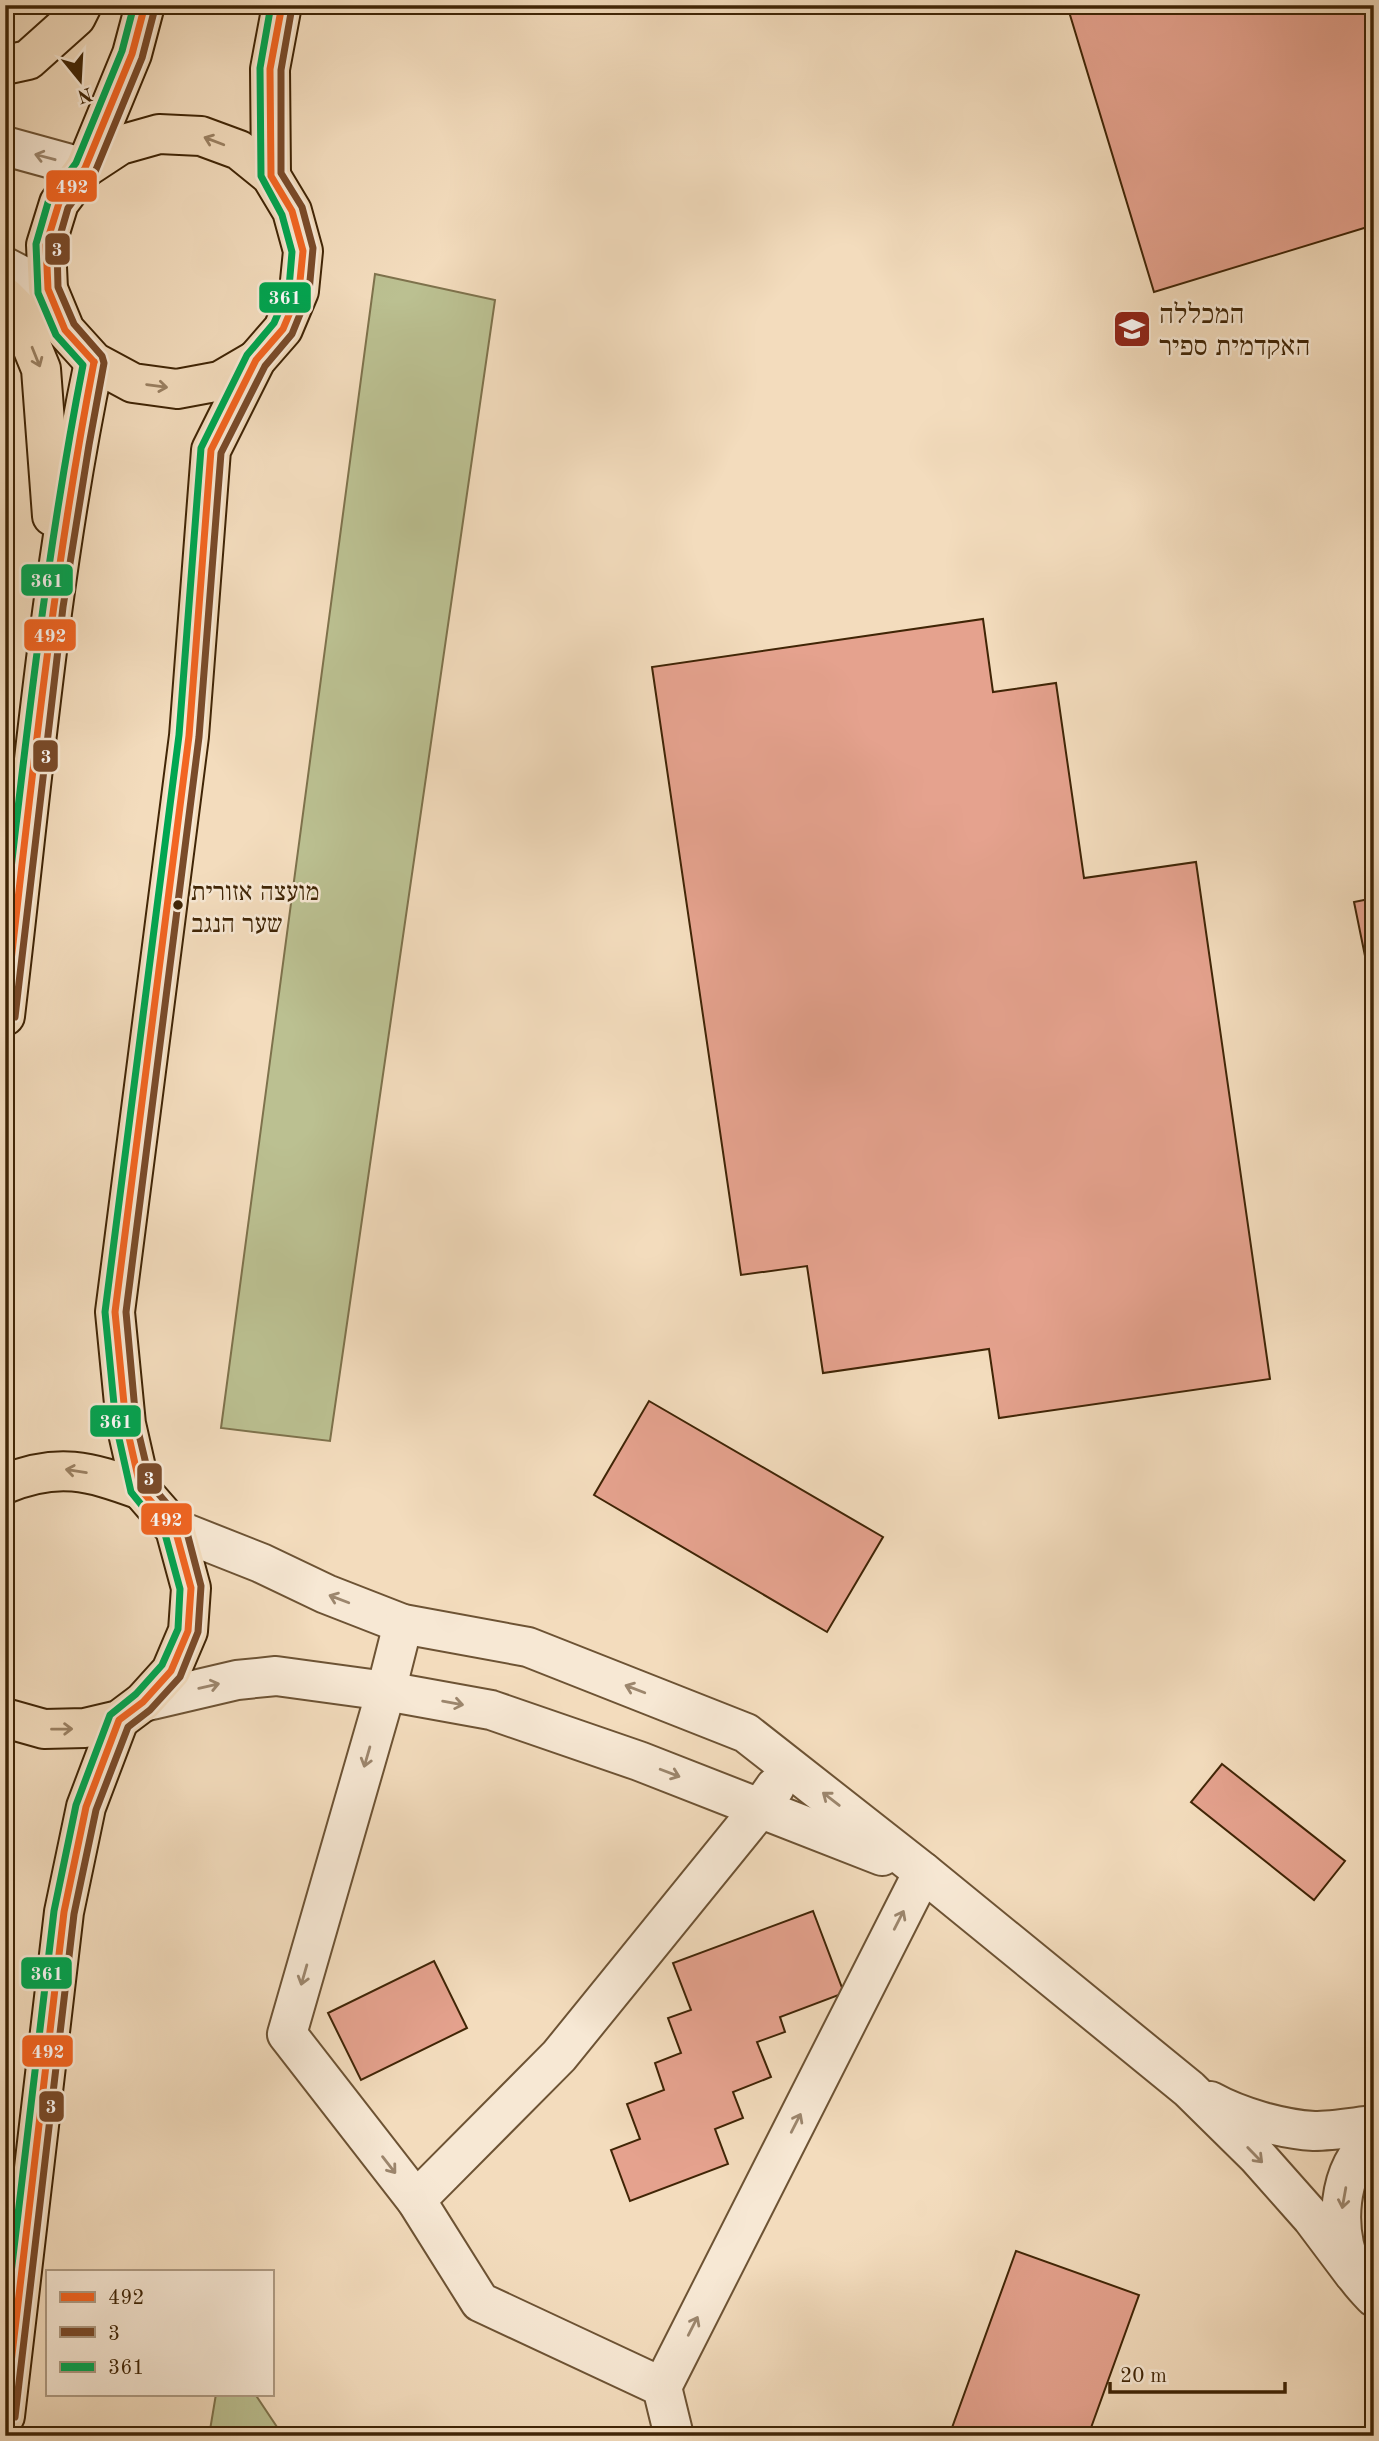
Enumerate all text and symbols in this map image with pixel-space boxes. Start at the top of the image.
north arrow [46,46,116,116]
text: N [74,83,94,105]
one-way arrow [203,133,225,146]
one-way arrow [35,150,57,163]
line badge: 492 [45,169,98,203]
text: 492 [55,179,89,198]
line badge: 3 [44,232,71,266]
text: 3 [51,242,63,261]
line badge: 361 [258,281,312,314]
text: 361 [268,290,302,309]
place label: המכללה האקדמית ספיר [1159,300,1310,362]
school or university icon: המכללה האקדמית ספיר [1111,308,1153,350]
one-way arrow [30,346,43,367]
one-way arrow [145,380,168,393]
line badge: 361 [20,563,74,597]
text: 361 [30,573,64,592]
line badge: 492 [23,618,77,652]
text: 492 [33,628,67,647]
line badge: 3 [32,739,59,773]
text: 3 [40,749,52,768]
place label: מועצה אזורית שער הנגב [191,880,320,938]
marker: מועצה אזורית שער הנגב [171,898,185,912]
line badge: 361 [89,1404,142,1438]
text: 361 [99,1414,133,1433]
line badge: 3 [136,1462,163,1495]
one-way arrow [65,1465,88,1478]
text: 3 [143,1471,155,1490]
line badge: 492 [140,1502,193,1536]
text: 492 [149,1512,183,1531]
one-way arrow [329,1591,351,1604]
one-way arrow [197,1679,220,1693]
one-way arrow [624,1681,646,1694]
one-way arrow [442,1697,464,1711]
one-way arrow [50,1722,73,1735]
one-way arrow [360,1746,373,1768]
one-way arrow [658,1768,680,1780]
one-way arrow [822,1792,841,1807]
one-way arrow [892,1910,906,1931]
line badge: 361 [20,1956,73,1990]
one-way arrow [296,1964,309,1986]
text: 361 [30,1966,64,1985]
line badge: 492 [21,2034,74,2068]
text: 492 [31,2044,65,2063]
line badge: 3 [38,2090,65,2123]
text: 3 [45,2099,57,2118]
one-way arrow [789,2113,803,2134]
one-way arrow [1246,2146,1263,2163]
one-way arrow [382,2156,397,2174]
one-way arrow [1336,2186,1350,2209]
legend [46,2270,273,2396]
text: 492 [108,2288,145,2309]
one-way arrow [687,2316,701,2337]
text: 3 [108,2324,120,2345]
scale bar [1110,2350,1284,2394]
text: 361 [108,2358,145,2379]
text: 20 m [1120,2366,1167,2387]

